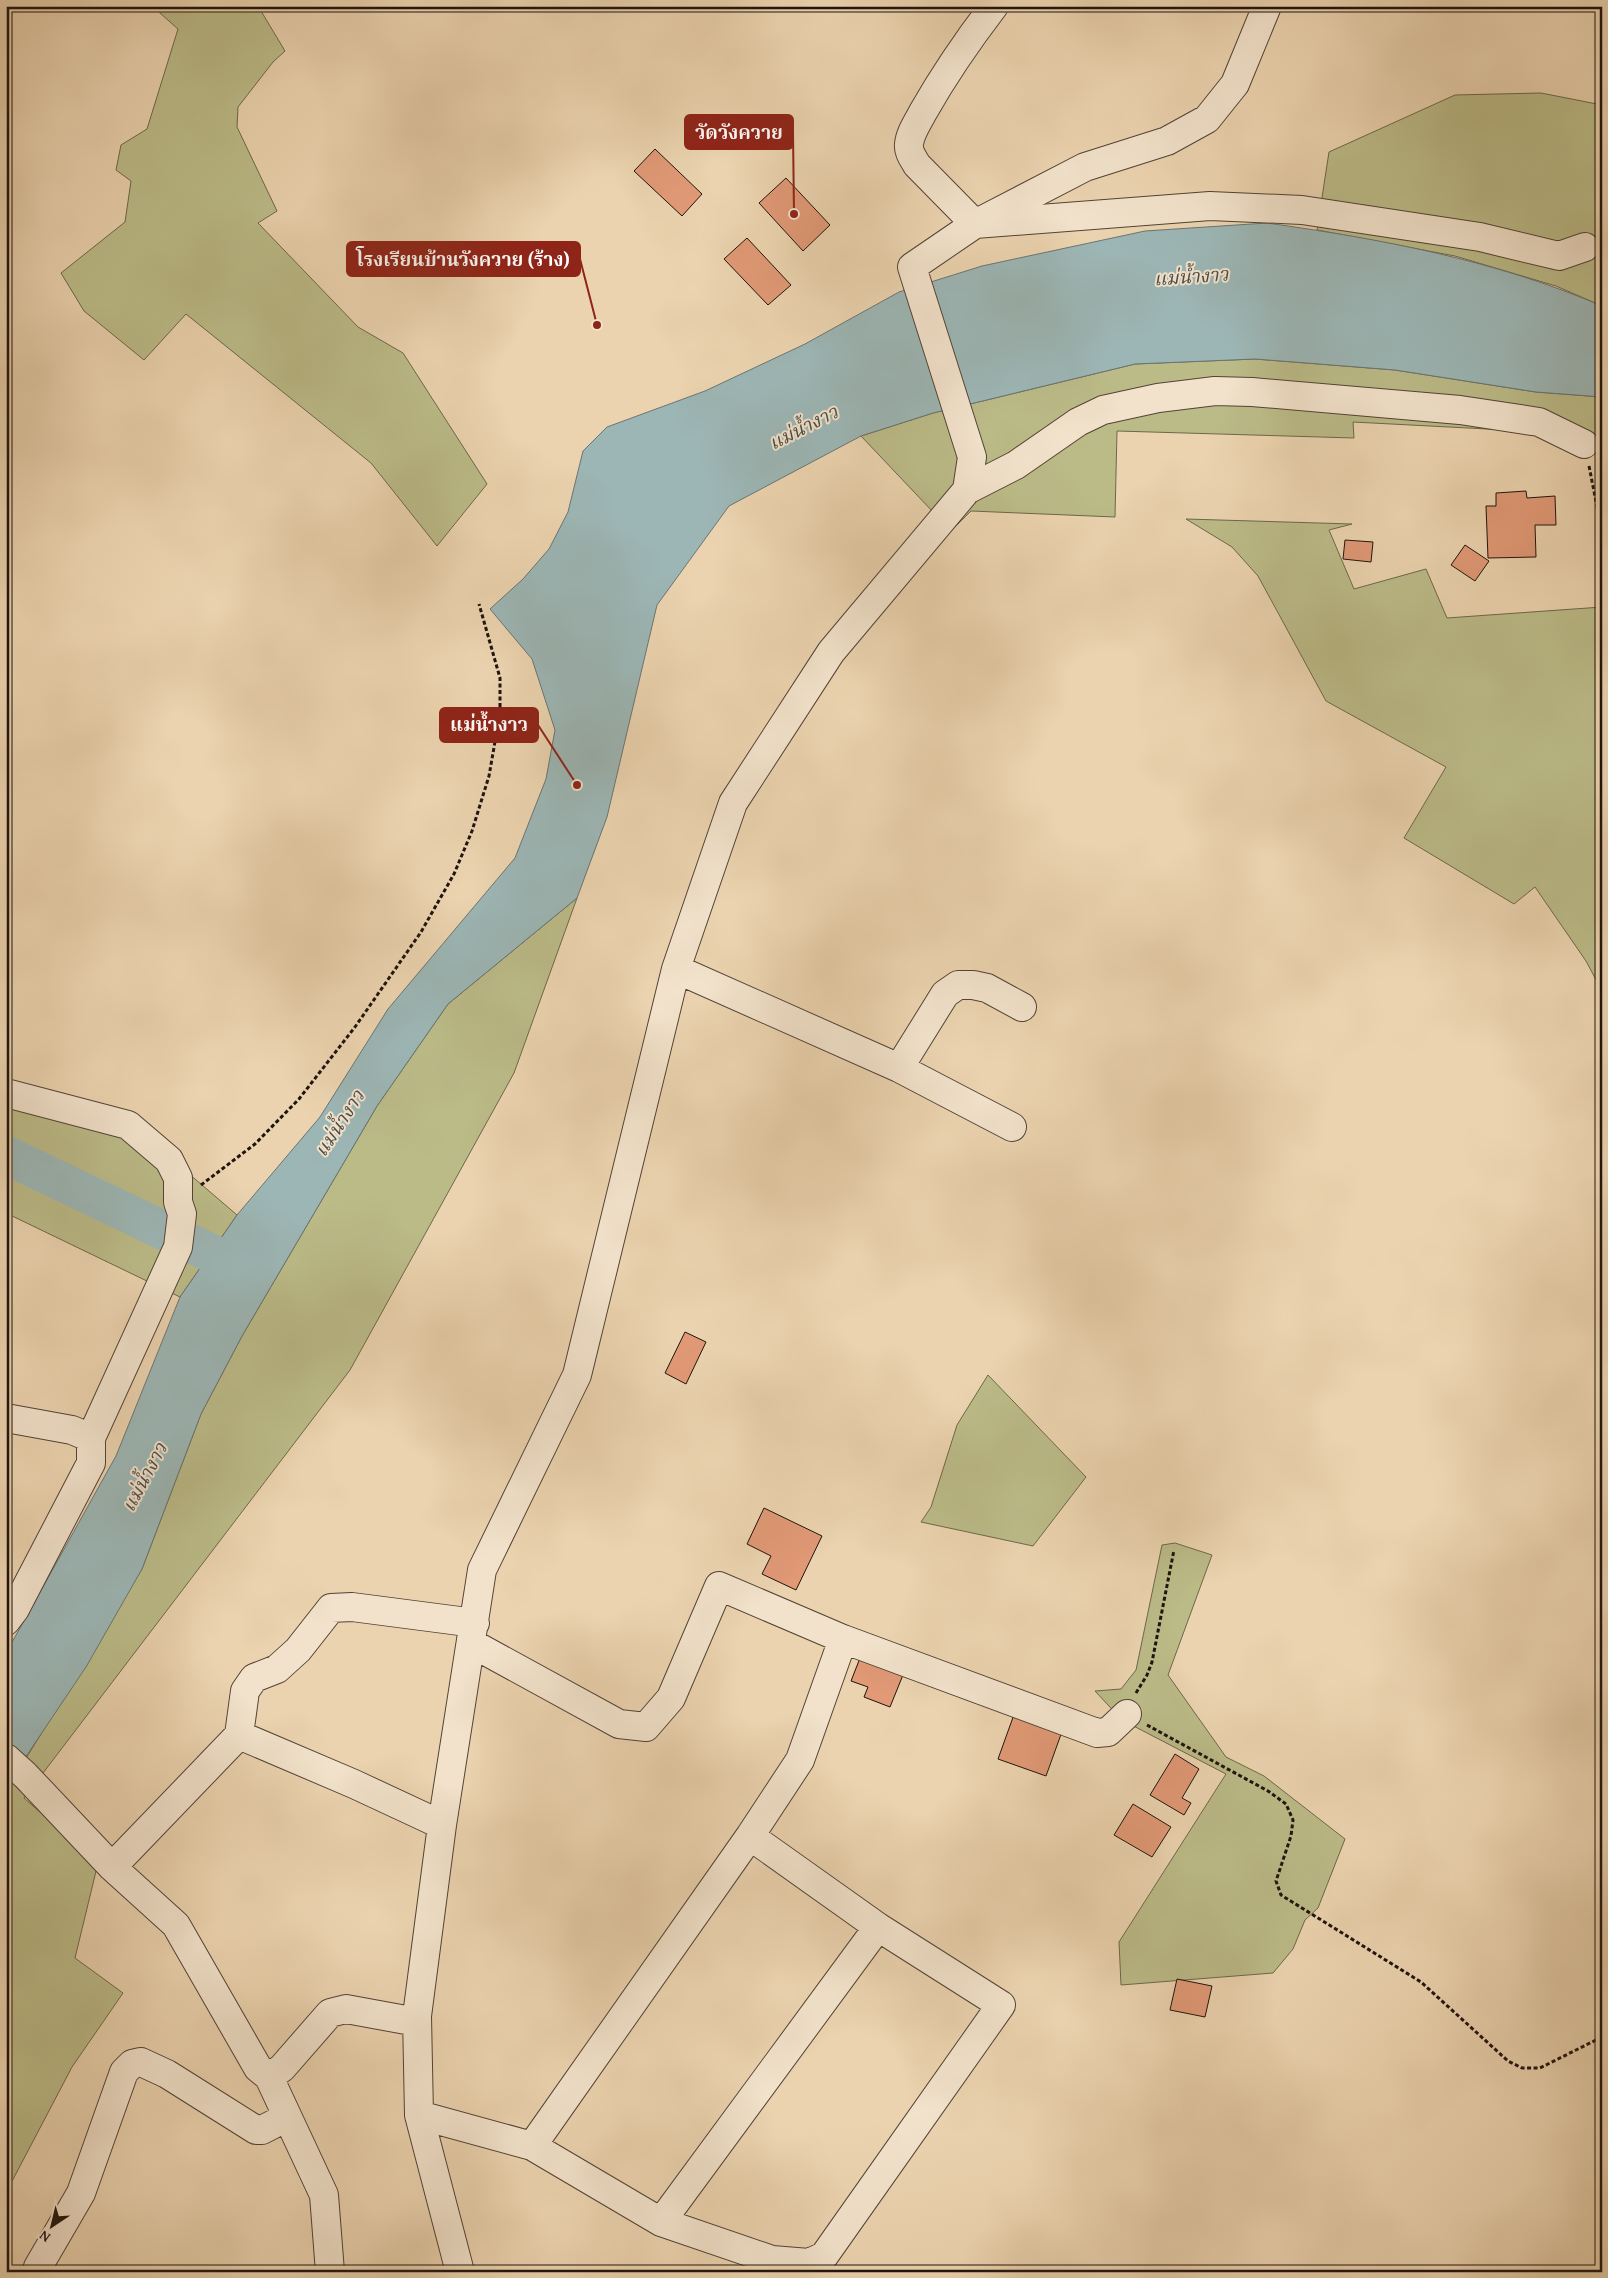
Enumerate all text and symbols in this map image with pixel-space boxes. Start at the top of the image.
callout: วัดวังควาย [685,115,793,149]
text: วัดวังควาย [695,118,783,146]
callout: โรงเรียนบ้านวังควาย (ร้าง) [347,242,580,276]
text: โรงเรียนบ้านวังควาย (ร้าง) [355,245,570,273]
water label: แม่น้ำงาว [1153,259,1230,293]
water label: แม่น้ำงาว [763,397,844,456]
callout: แม่น้ำงาว [440,708,538,742]
text: แม่น้ำงาว [450,710,528,738]
water label: แม่น้ำงาว [307,1083,372,1162]
water label: แม่น้ำงาว [114,1436,174,1517]
north arrow [28,2200,78,2250]
text: N [34,2225,54,2248]

